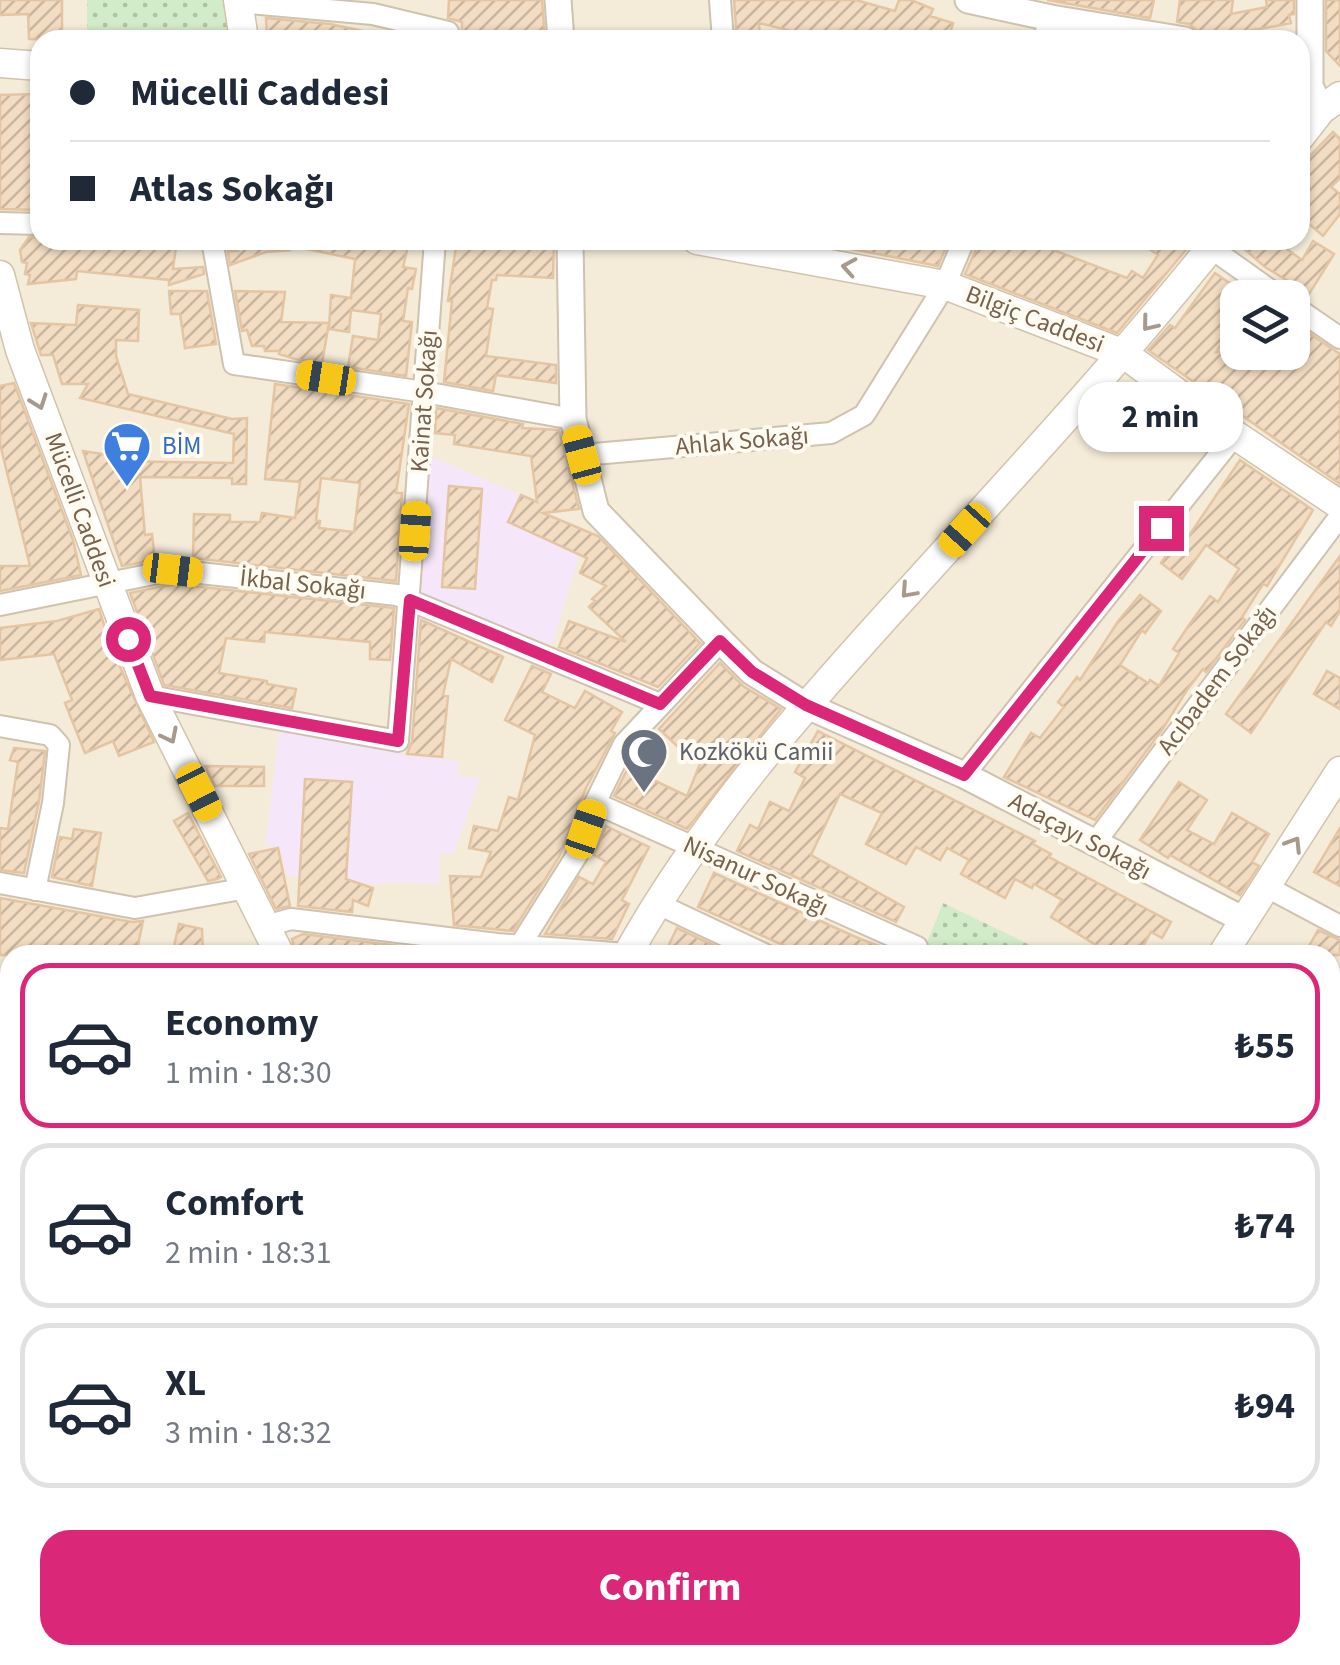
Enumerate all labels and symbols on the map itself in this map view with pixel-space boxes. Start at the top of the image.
one-way arrow [841,258,858,279]
street label: Bilgiç Caddesi [960,276,1110,362]
one-way arrow [1143,312,1161,330]
street label: Kainat Sokağı [401,328,447,474]
car [294,358,358,398]
callout: 2 min [1078,383,1244,453]
one-way arrow [27,392,48,409]
street label: Ahlak Sokağı [674,417,810,465]
supermarket icon: BİM [101,420,153,488]
car [560,422,604,488]
street label: Mücelli Caddesi [35,427,125,593]
place label: BİM [162,428,201,464]
car [934,498,996,562]
car [398,500,432,562]
route end [1139,506,1184,551]
car [141,551,205,589]
street label: İkbal Sokağı [238,559,368,609]
one-way arrow [902,579,920,598]
street label: Acıbadem Sokağı [1149,597,1285,763]
route start [106,617,151,662]
one-way arrow [158,726,177,744]
mosque icon: Kozkökü Camii [618,726,670,794]
place label: Kozkökü Camii [679,734,833,770]
car [172,758,226,826]
street label: Adaçayı Sokağı [1002,783,1158,889]
car [562,796,610,862]
street label: Nisanur Sokağı [677,827,835,925]
one-way arrow [1282,837,1301,855]

